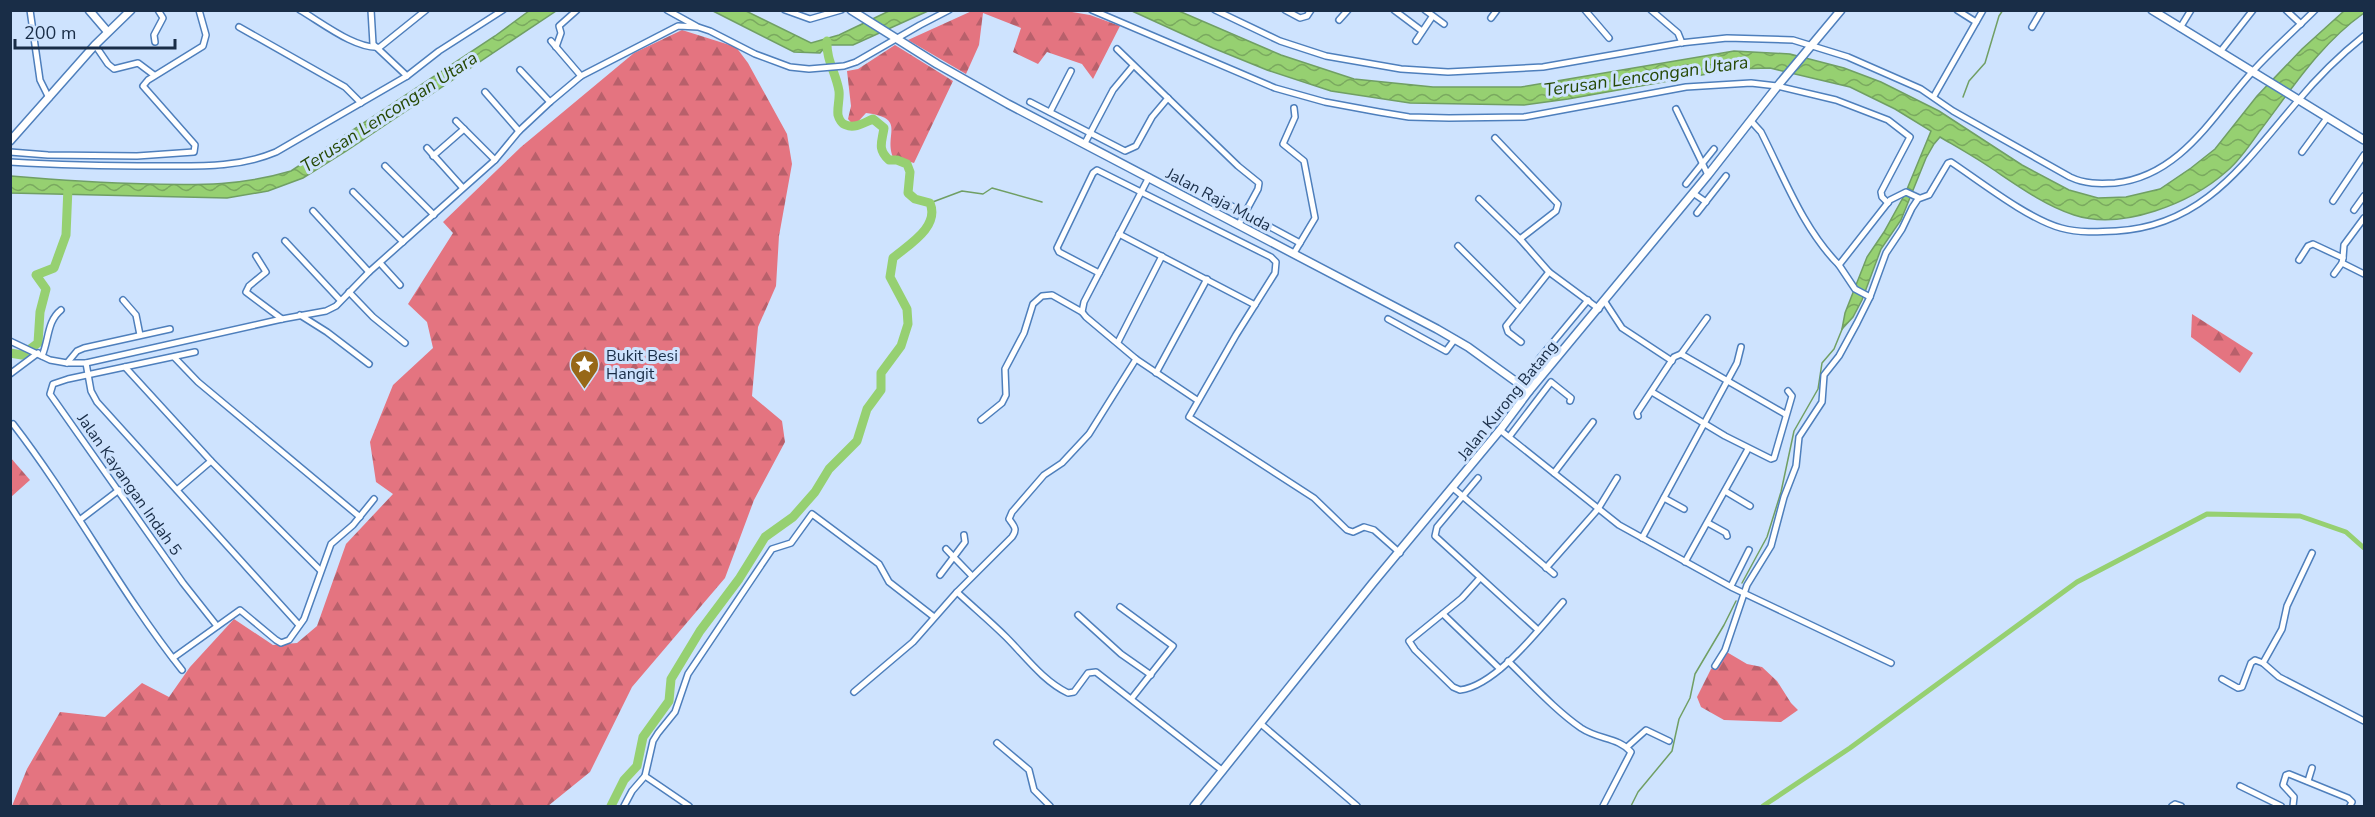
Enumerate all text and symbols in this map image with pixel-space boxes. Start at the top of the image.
scale bar [15,12,176,50]
text: 200 m [24,21,76,45]
water label: Terusan Lencongan Utara [296,46,482,178]
water label: Terusan Lencongan Utara [1542,50,1750,102]
street label: Jalan Raja Muda [1161,162,1275,237]
street label: Jalan Kurong Batang [1452,336,1563,466]
place label: Bukit Besi Hangit [606,345,678,385]
place icon: Bukit Besi Hangit [569,348,601,390]
street label: Jalan Kayangan Indah 5 [71,408,187,560]

